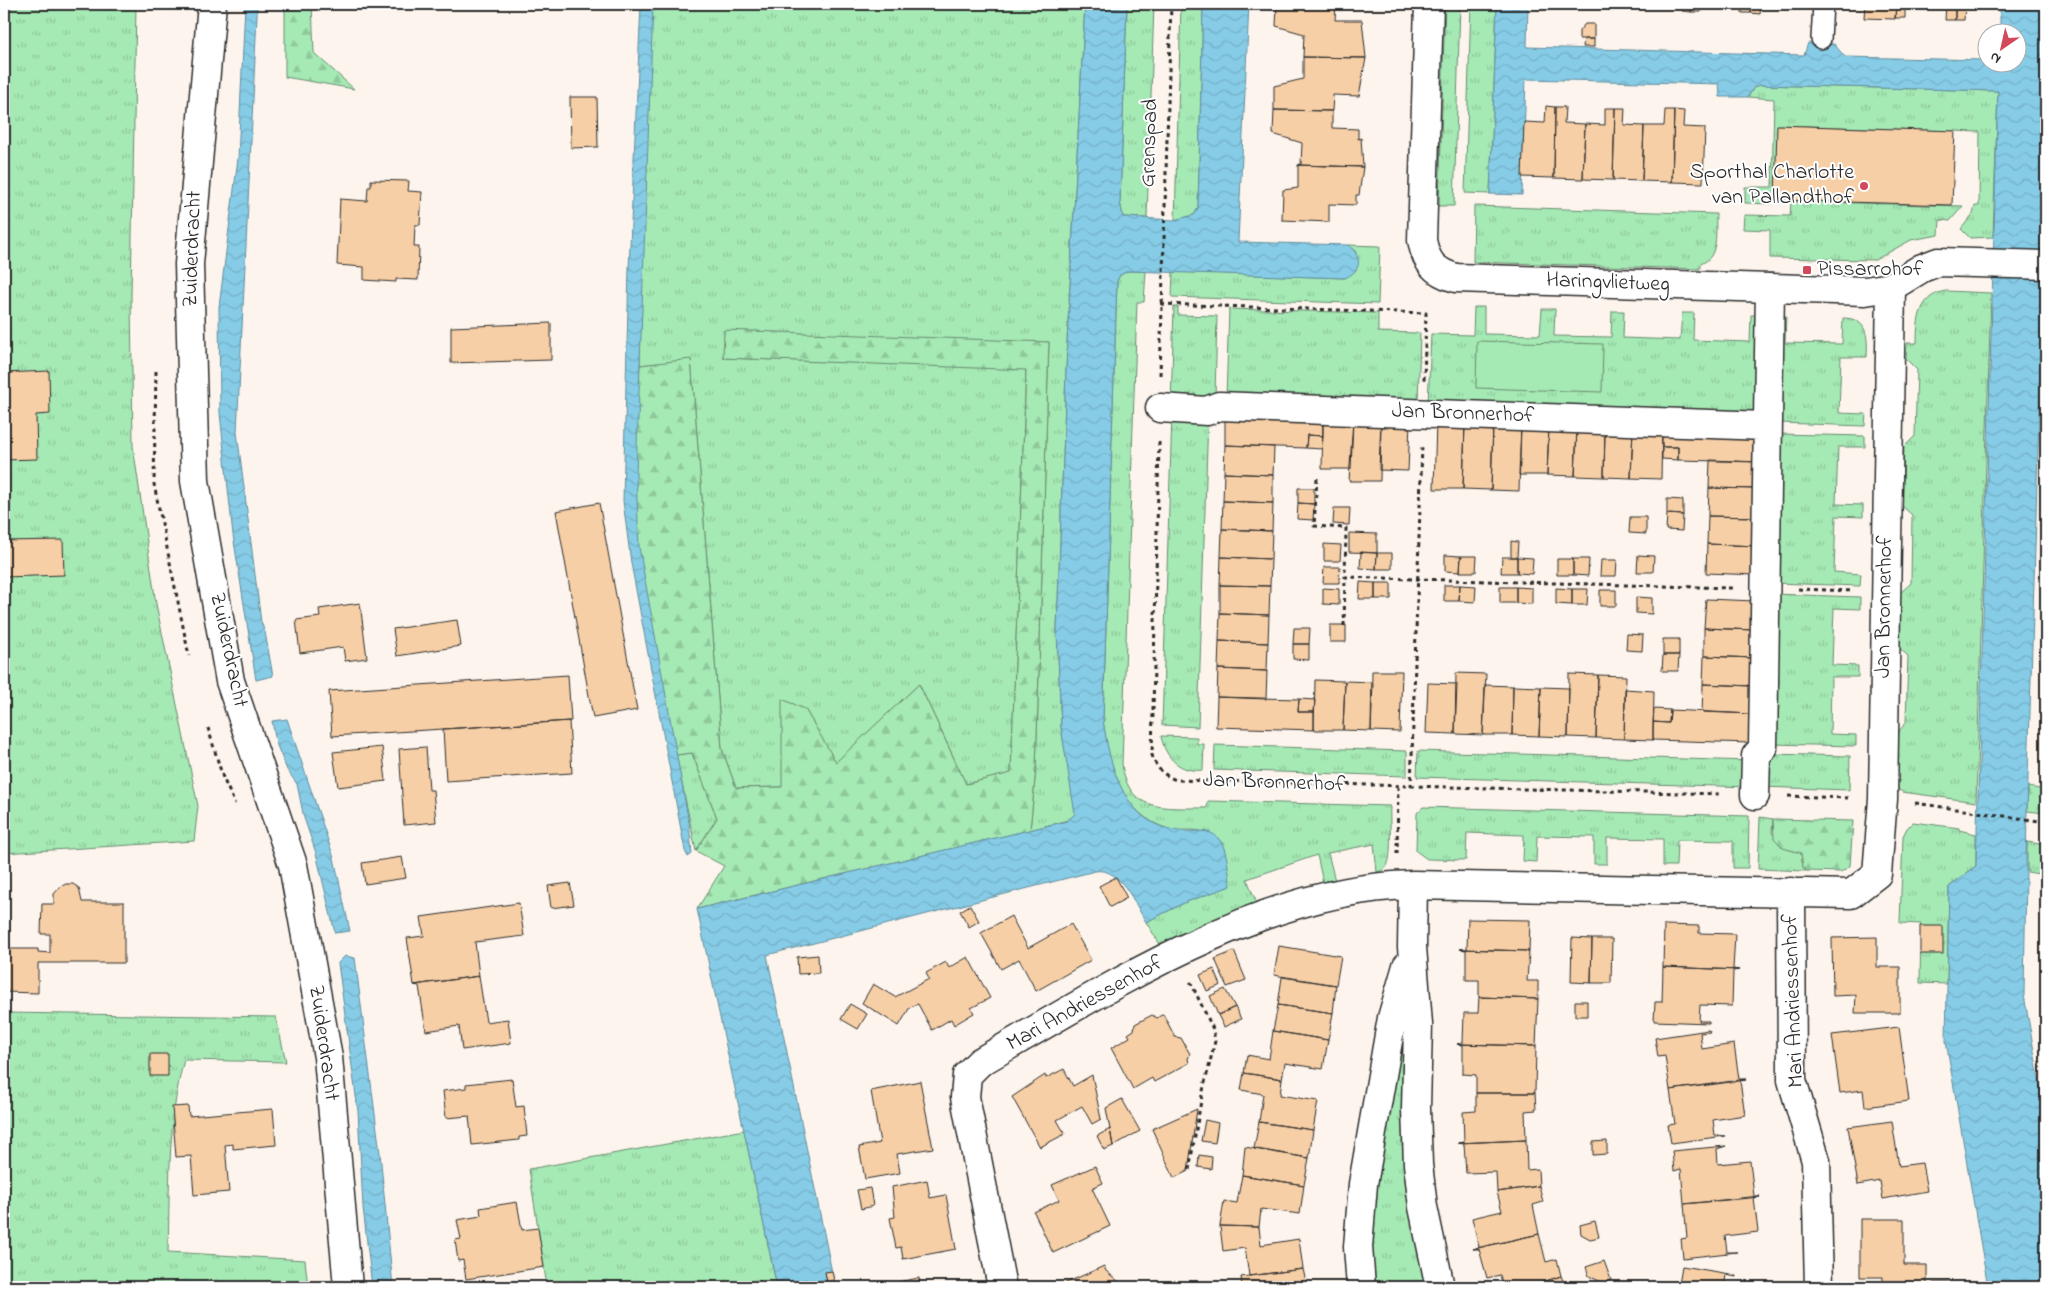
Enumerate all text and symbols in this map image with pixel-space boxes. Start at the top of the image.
north arrow [1978,22,2028,72]
text: N [1986,46,2005,69]
street label: Grenspad [1132,98,1168,188]
place label: Sporthal Charlotte van Pallandthof [1690,157,1855,214]
marker: Sporthal Charlotte van Pallandthof [1858,180,1870,192]
street label: Zuiderdracht [175,190,211,308]
place label: Pissarrohof [1817,254,1924,286]
marker: Pissarrohof [1801,264,1813,276]
street label: Haringvlietweg [1546,265,1671,302]
street label: Jan Bronnerhof [1391,396,1536,433]
street label: Jan Bronnerhof [1868,535,1902,679]
street label: Zuiderdracht [200,590,256,711]
street label: Jan Bronnerhof [1202,765,1347,802]
street label: Mari Andriessenhof [1775,913,1813,1089]
street label: Mari Andriessenhof [1001,947,1170,1060]
street label: Zuiderdracht [299,983,347,1104]

